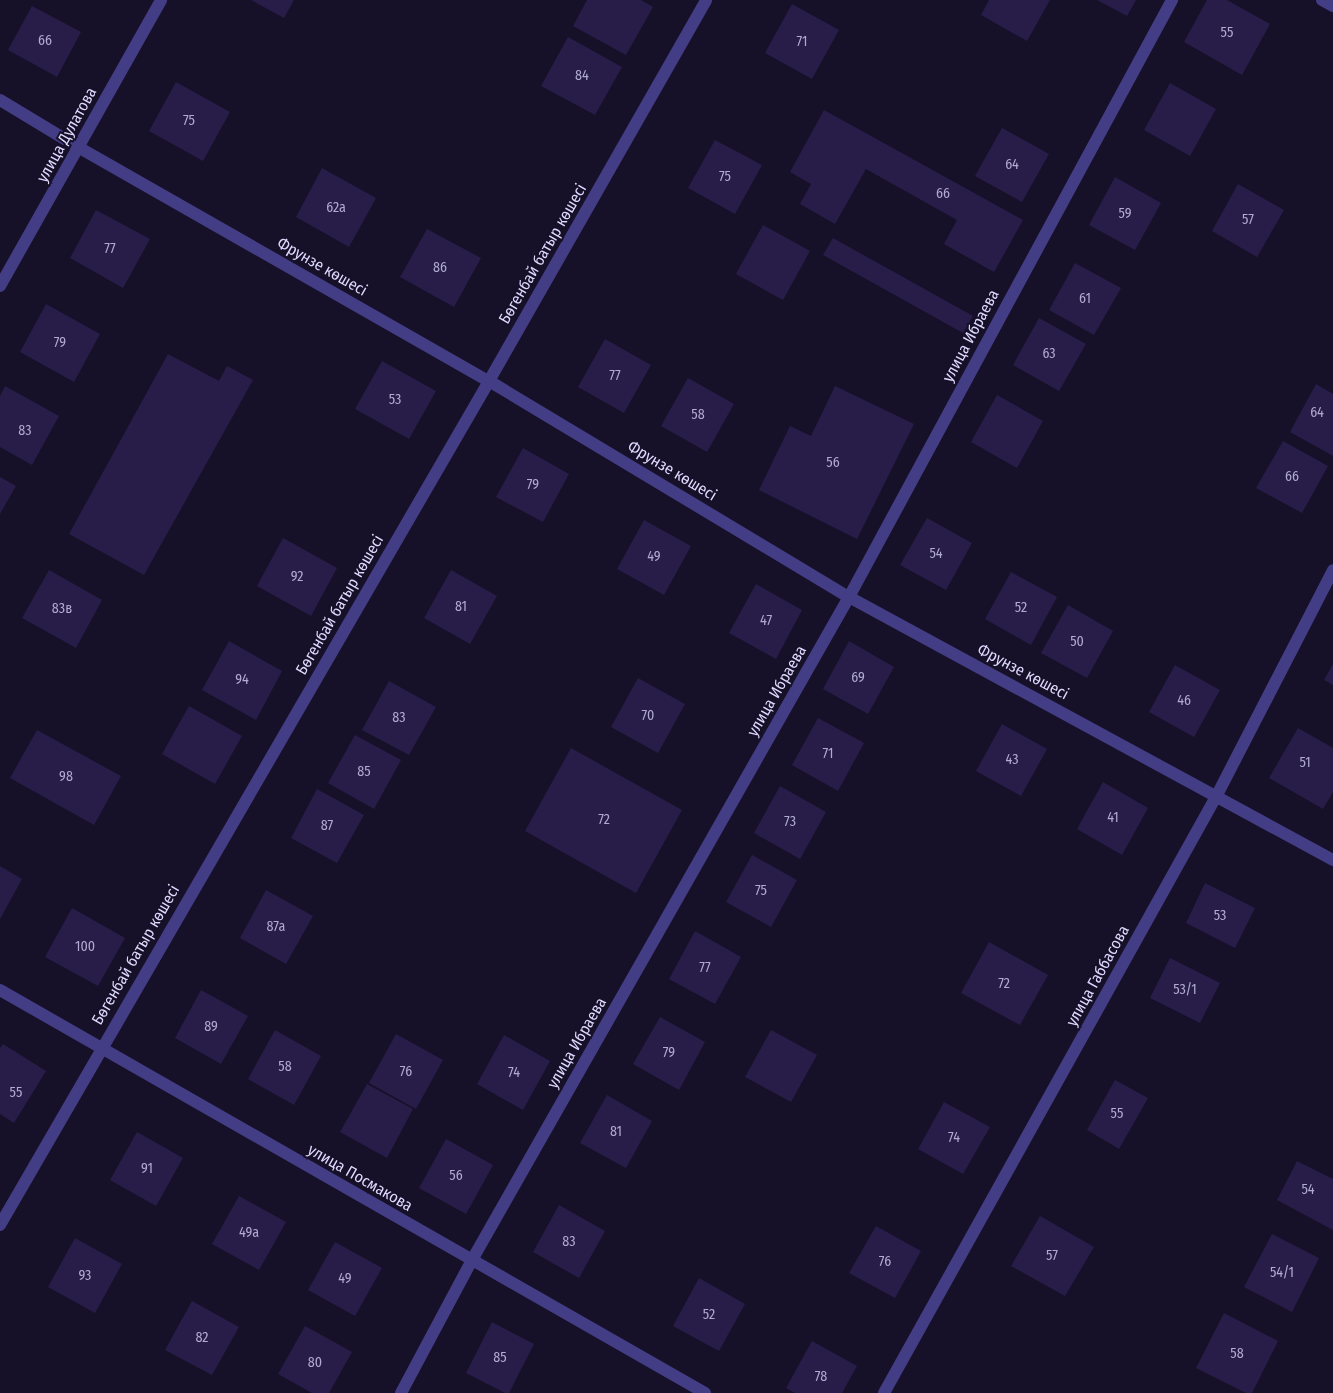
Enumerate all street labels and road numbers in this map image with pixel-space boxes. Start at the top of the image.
street label: улица Дулатова [33,84,101,186]
street label: Бөгенбай батыр көшесі [495,181,591,327]
street label: Фрунзе көшесі [274,234,370,300]
street label: улица Ибраева [939,287,1003,385]
street label: Фрунзе көшесі [624,437,720,505]
street label: Бөгенбай батыр көшесі [292,532,388,678]
street label: Фрунзе көшесі [974,640,1072,704]
street label: улица Ибраева [743,642,811,740]
street label: Бөгенбай батыр көшесі [88,882,184,1028]
street label: улица Габбасова [1062,922,1134,1030]
street label: улица Ибраева [543,994,611,1092]
street label: улица Посмакова [304,1140,416,1216]

